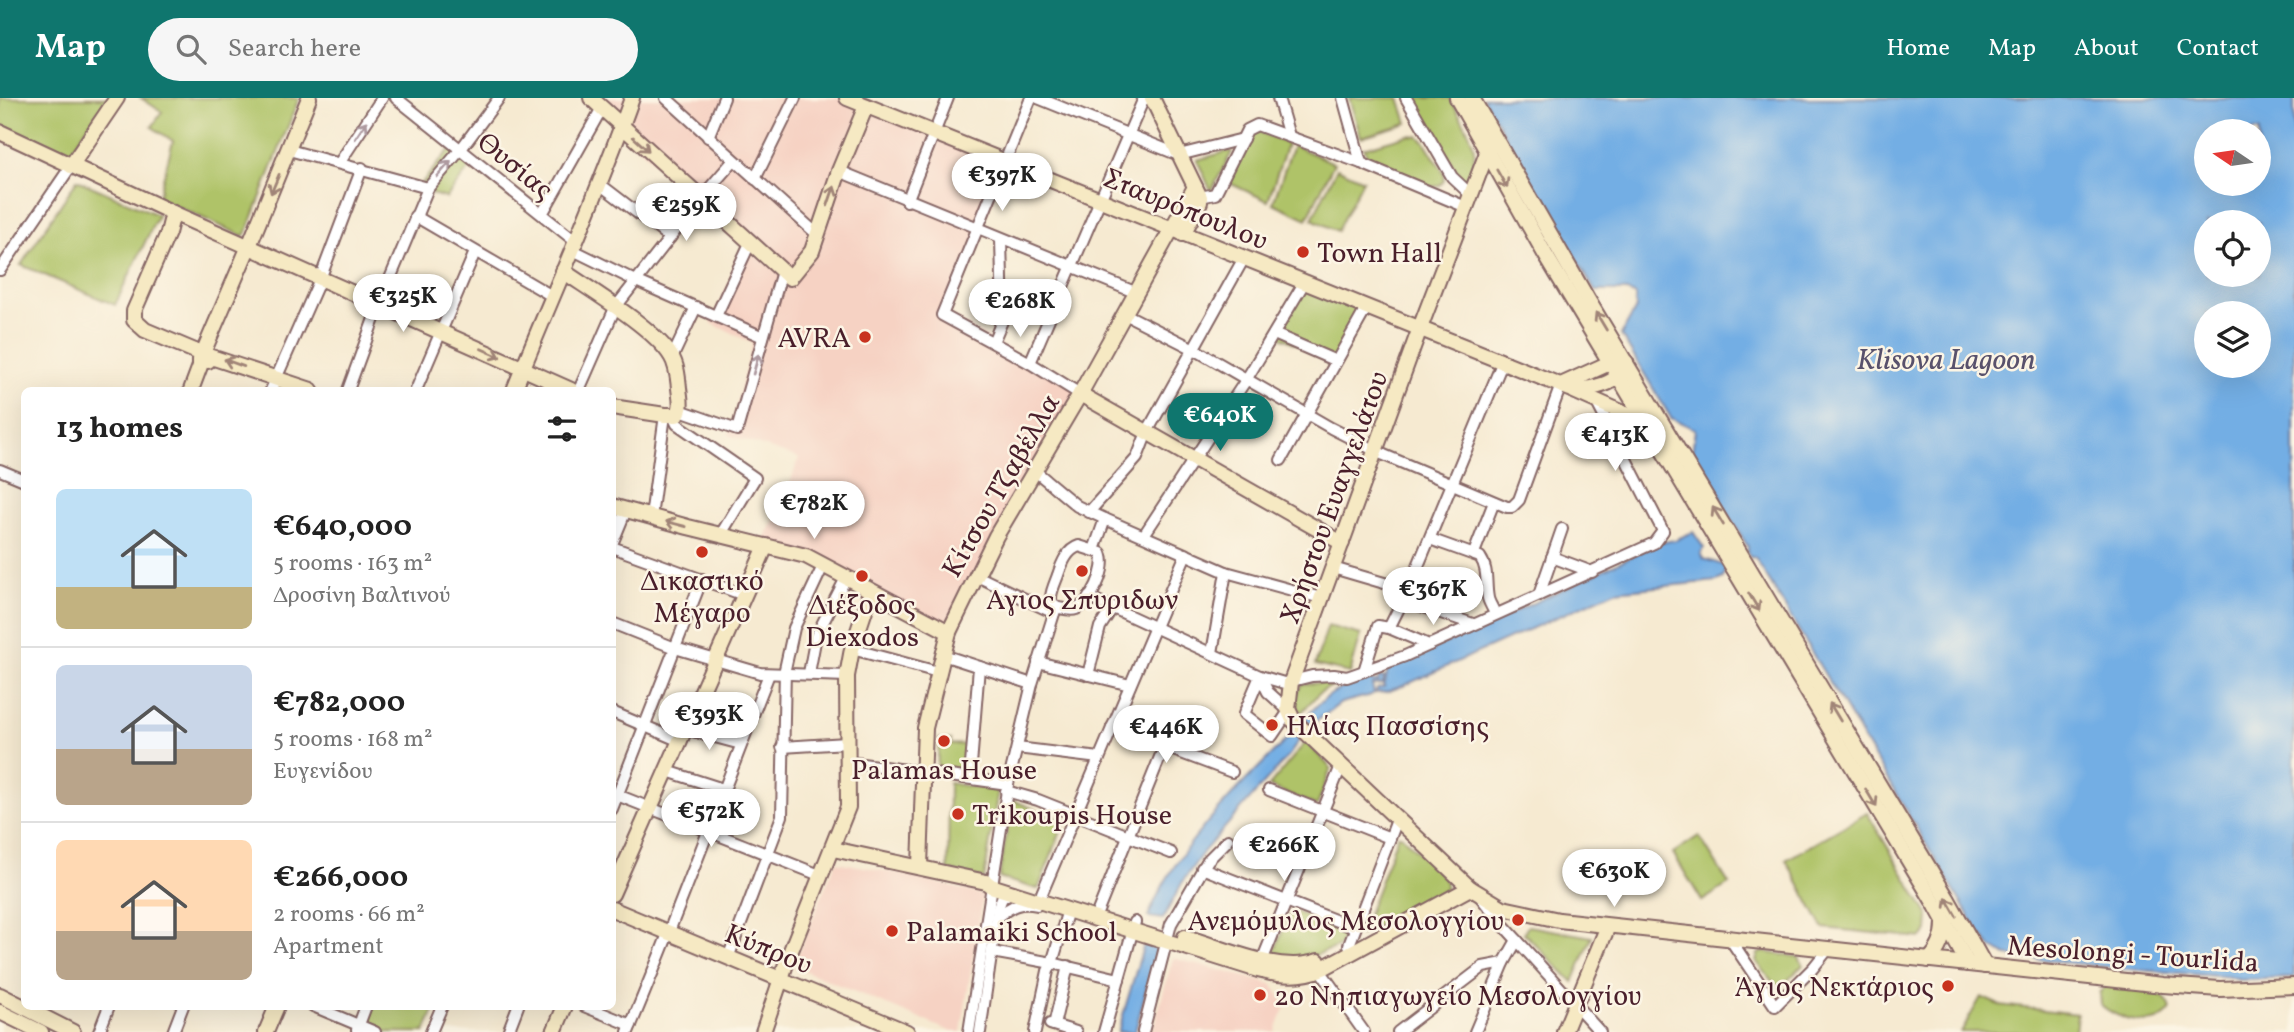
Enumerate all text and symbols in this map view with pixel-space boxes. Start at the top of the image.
search box [148,18,638,81]
text: Map [35,26,106,72]
icon: search [172,30,210,68]
text: Search here [228,31,361,67]
text: Home [1886,32,1950,66]
text: Map [1988,32,2036,66]
text: About [2074,32,2139,66]
text: Contact [2177,32,2259,66]
north arrow [2194,119,2272,196]
map controls [2194,119,2271,378]
one-way arrow [354,121,368,140]
street label: Θυσίας [468,124,561,210]
one-way arrow [632,136,650,152]
pin: €397K [953,153,1051,213]
one-way arrow [436,160,452,178]
text: €397K [968,160,1036,192]
street label: Σταυρόπουλου [1097,160,1273,261]
one-way arrow [1495,168,1509,188]
one-way arrow [268,173,281,194]
pin: €259K [637,184,735,243]
one-way arrow [825,185,838,207]
text: €259K [651,190,721,222]
button: locate [2194,210,2271,287]
place label: Town Hall [1317,235,1442,274]
marker: Town Hall [1295,244,1311,260]
pin: €325K [354,274,452,334]
pin: €268K [971,280,1069,339]
text: €325K [369,281,437,313]
text: €268K [985,286,1055,318]
button: layers [2194,301,2271,378]
one-way arrow [1593,312,1607,332]
place label: AVRA [777,320,851,359]
marker: AVRA [857,329,873,345]
water label: Klisova Lagoon [1857,340,2035,382]
one-way arrow [480,347,501,360]
one-way arrow [750,353,763,375]
one-way arrow [223,356,245,369]
street label: Χρήστου Ευαγγελάτου [1271,366,1399,630]
street label: Κίτσου Τζαβέλλα [934,387,1071,585]
pin: €640K [1171,394,1269,453]
text: €640K [1183,400,1257,432]
text: 13 homes [56,408,183,450]
icon: filters [543,410,581,448]
pin: €413K [1566,414,1664,473]
text: €413K [1581,420,1649,452]
pin: €782K [765,482,863,541]
text: €782K [780,488,848,520]
text: €640,000 [273,506,412,548]
one-way arrow [1710,507,1724,527]
icon: home [112,517,196,601]
one-way arrow [665,517,687,530]
marker: Δικαστικό Μέγαρο [694,544,710,560]
text: 5 rooms · 163 m² [273,548,432,580]
place label: Δικαστικό Μέγαρο [640,563,764,634]
marker: Αγιος Σπυριδων [1074,563,1090,579]
marker: Διέξοδος Diexodos [854,568,870,584]
pin: €367K [1384,568,1482,627]
text: €367K [1399,574,1467,606]
text: Δροσίνη Βαλτινού [273,580,450,612]
place label: Αγιος Σπυριδων [986,582,1179,621]
place label: Διέξοδος Diexodos [805,587,919,658]
one-way arrow [1748,592,1762,612]
text: €782,000 [273,682,405,724]
pin: €393K [660,692,758,752]
icon: home [112,693,196,777]
text: €393K [674,699,744,731]
one-way arrow [1827,702,1841,722]
pin: €446K [1117,706,1215,765]
place label: Ηλίας Πασσίσης [1286,708,1489,747]
text: €446K [1129,712,1203,744]
marker: Ηλίας Πασσίσης [1264,717,1280,733]
text: 5 rooms · 168 m² [273,724,432,756]
marker: Palamas House [936,733,952,749]
place label: Palamas House [851,752,1037,791]
text: Ευγενίδου [273,756,372,788]
one-way arrow [1864,787,1878,807]
pin: €572K [662,790,760,849]
text: €572K [677,796,745,828]
place label: Trikoupis House [972,797,1172,836]
marker: Trikoupis House [950,806,966,822]
pin: €266K [1235,824,1333,883]
text: €266K [1249,830,1319,862]
pin: €630K [1565,850,1663,909]
text: €630K [1578,856,1650,888]
text: €266,000 [273,857,408,899]
icon: home [112,868,196,952]
one-way arrow [1944,897,1958,917]
text: 2 rooms · 66 m² [273,899,425,931]
place label: Ανεμόμυλος Μεσολογγίου [1187,903,1504,942]
marker: Ανεμόμυλος Μεσολογγίου [1510,912,1526,928]
place label: Palamaiki School [906,914,1117,953]
street label: Κύπρου [718,915,818,985]
marker: Palamaiki School [884,923,900,939]
street label: Mesolongi - Tourlida [2006,927,2260,984]
text: Apartment [273,931,384,963]
place label: Άγιος Νεκτάριος [1735,969,1934,1008]
place label: 2ο Νηπιαγωγείο Μεσολογγίου [1274,978,1642,1017]
marker: Άγιος Νεκτάριος [1940,978,1956,994]
marker: 2ο Νηπιαγωγείο Μεσολογγίου [1252,987,1268,1003]

